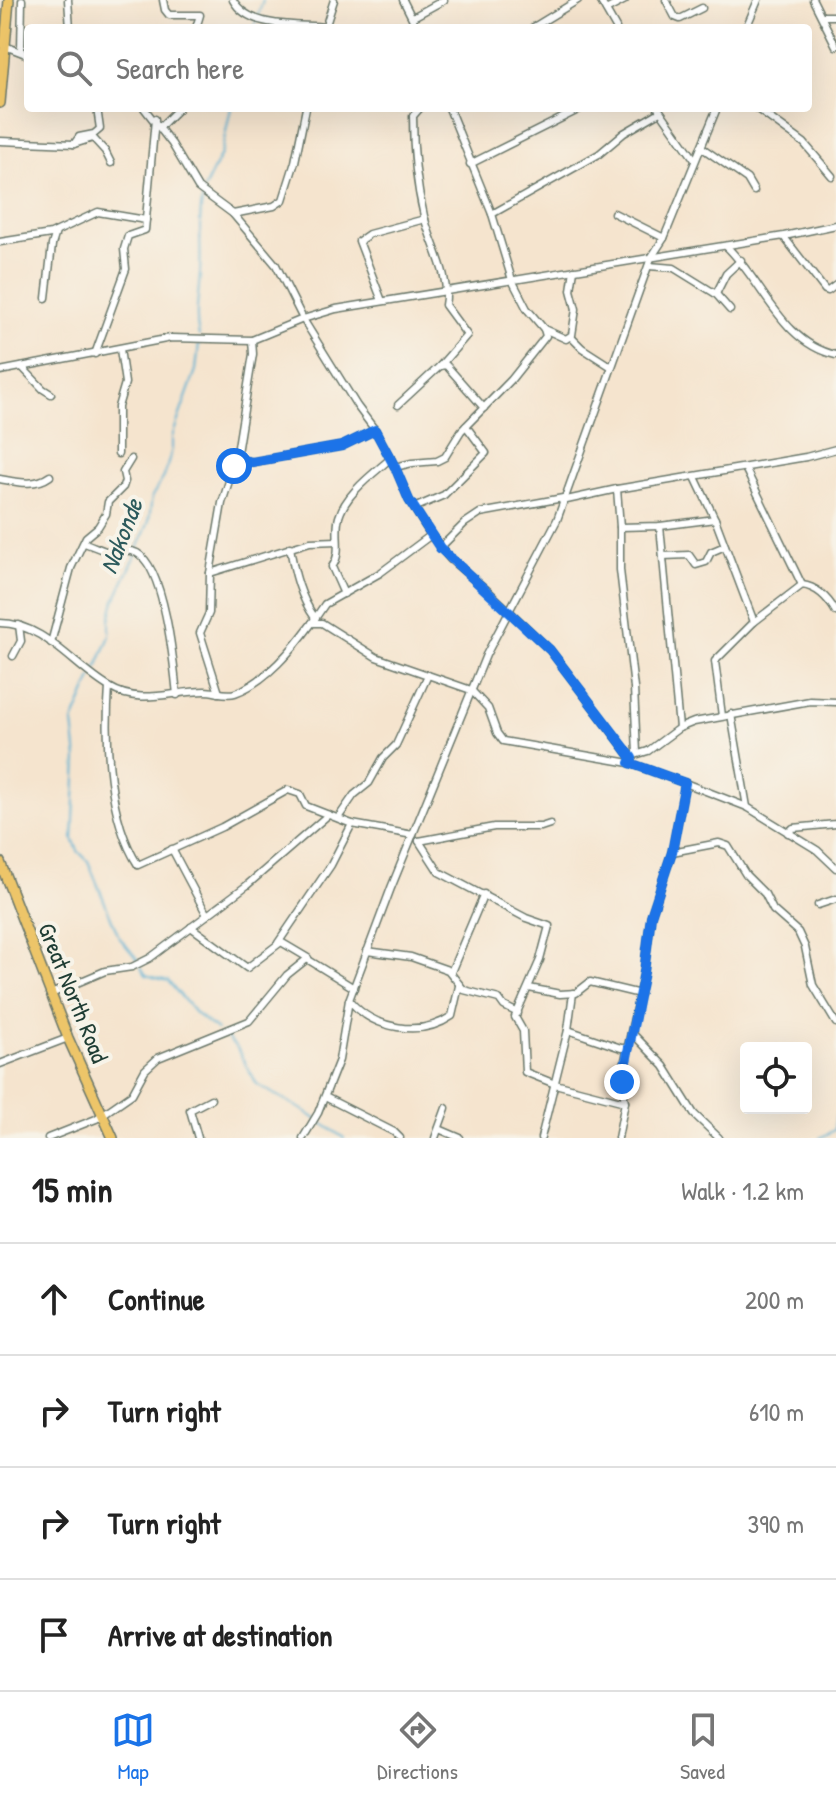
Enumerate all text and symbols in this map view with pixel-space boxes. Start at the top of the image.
search box [24,24,812,112]
icon: search [52,46,96,90]
text: Search here [116,48,244,88]
route start [216,448,252,484]
water label: Nakonde [90,492,151,578]
street label: Great North Road [31,918,117,1067]
map controls [740,1042,812,1114]
button: locate [740,1042,812,1114]
route end [604,1064,640,1100]
text: 15 min [32,1167,113,1213]
text: Walk · 1.2 km [681,1173,804,1208]
icon: ahead [32,1277,76,1321]
text: Continue [108,1279,205,1319]
text: 200 m [745,1282,804,1317]
icon: right [32,1389,76,1433]
text: Turn right [108,1391,221,1431]
text: 610 m [749,1394,804,1429]
icon: right [32,1501,76,1545]
text: Turn right [108,1503,221,1543]
text: 390 m [748,1506,804,1541]
icon: arrive [32,1613,76,1657]
text: Arrive at destination [108,1615,333,1655]
tab: Map [111,1708,155,1786]
tab: Directions [377,1708,458,1786]
tab: Saved [680,1708,725,1786]

